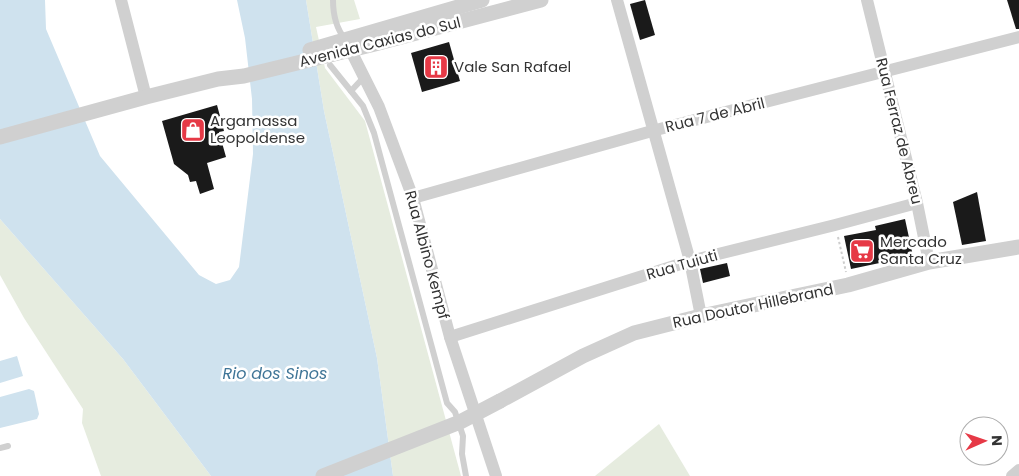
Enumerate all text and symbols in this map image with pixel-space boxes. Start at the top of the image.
street label: Avenida Caxias do Sul [297,11,463,72]
building icon: Vale San Rafael [423,54,449,80]
place label: Vale San Rafael [454,56,571,77]
street label: Rua Ferraz de Abreu [871,56,928,206]
street label: Rua 7 de Abril [663,92,767,137]
place label: Argamassa Leopoldense [210,110,305,148]
shop icon: Argamassa Leopoldense [180,117,206,143]
street label: Rua Albino Kempf [400,188,455,322]
place label: Mercado Santa Cruz [880,231,962,269]
supermarket icon: Mercado Santa Cruz [849,238,875,264]
street label: Rua Tuiuti [644,244,720,285]
street label: Rua Doutor Hillebrand [671,278,835,333]
water label: Rio dos Sinos [223,362,327,385]
north arrow [959,416,1009,466]
text: N [987,435,1007,446]

